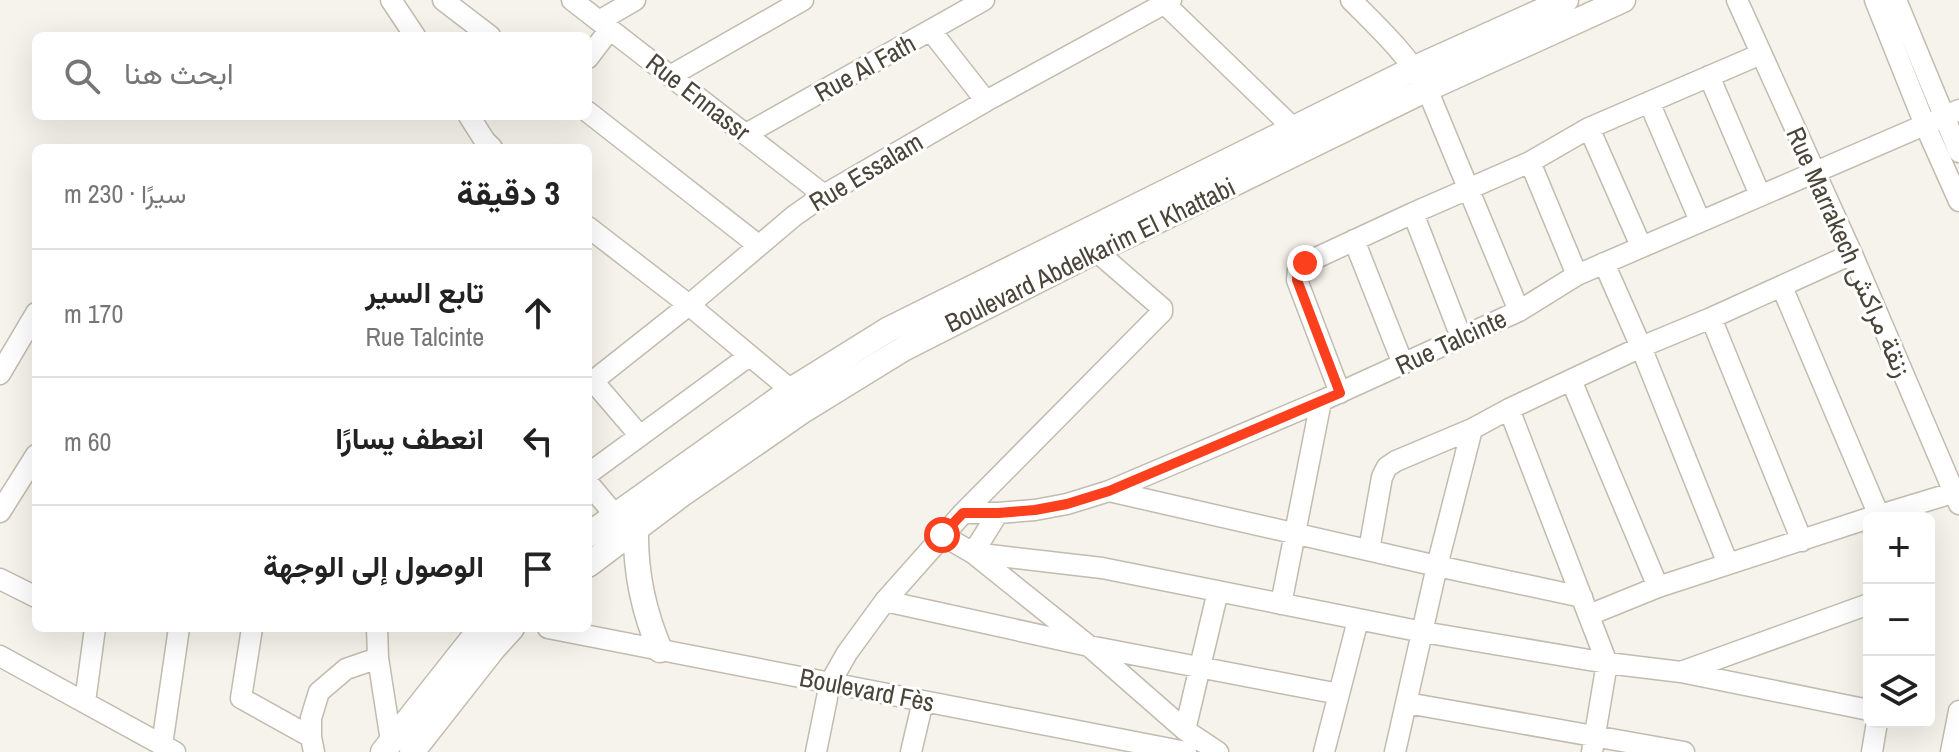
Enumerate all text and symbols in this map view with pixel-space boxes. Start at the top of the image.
street label: Rue Al Fath [808,26,922,110]
search box [32,32,592,120]
street label: Rue Ennassr [639,45,758,148]
text: ابحث هنا [124,53,234,93]
icon: search [60,54,104,98]
street label: Rue Marrakech زنقة مراكش [1778,121,1920,382]
street label: Rue Essalam [802,124,929,219]
street label: Boulevard Abdelkarim El Khattabi [939,169,1241,340]
text: 3 دقيقة [457,170,560,216]
text: سيرًا · 230 m [64,176,186,211]
route end [1287,245,1323,281]
text: تابع السير [365,272,484,312]
icon: ahead [516,291,560,335]
text: 170 m [64,296,123,331]
street label: Rue Talcinte [1390,301,1512,382]
text: Rue Talcinte [365,319,484,354]
text: انعطف يسارًا [335,418,484,458]
icon: left [516,419,560,463]
text: 60 m [64,424,111,459]
map controls [1863,512,1935,728]
button: + [1863,512,1935,584]
route start [924,517,960,553]
text: الوصول إلى الوجهة [263,546,484,586]
icon: arrive [516,547,560,591]
button: − [1863,584,1935,656]
button: layers [1863,656,1935,728]
street label: Boulevard Fès [797,659,937,720]

